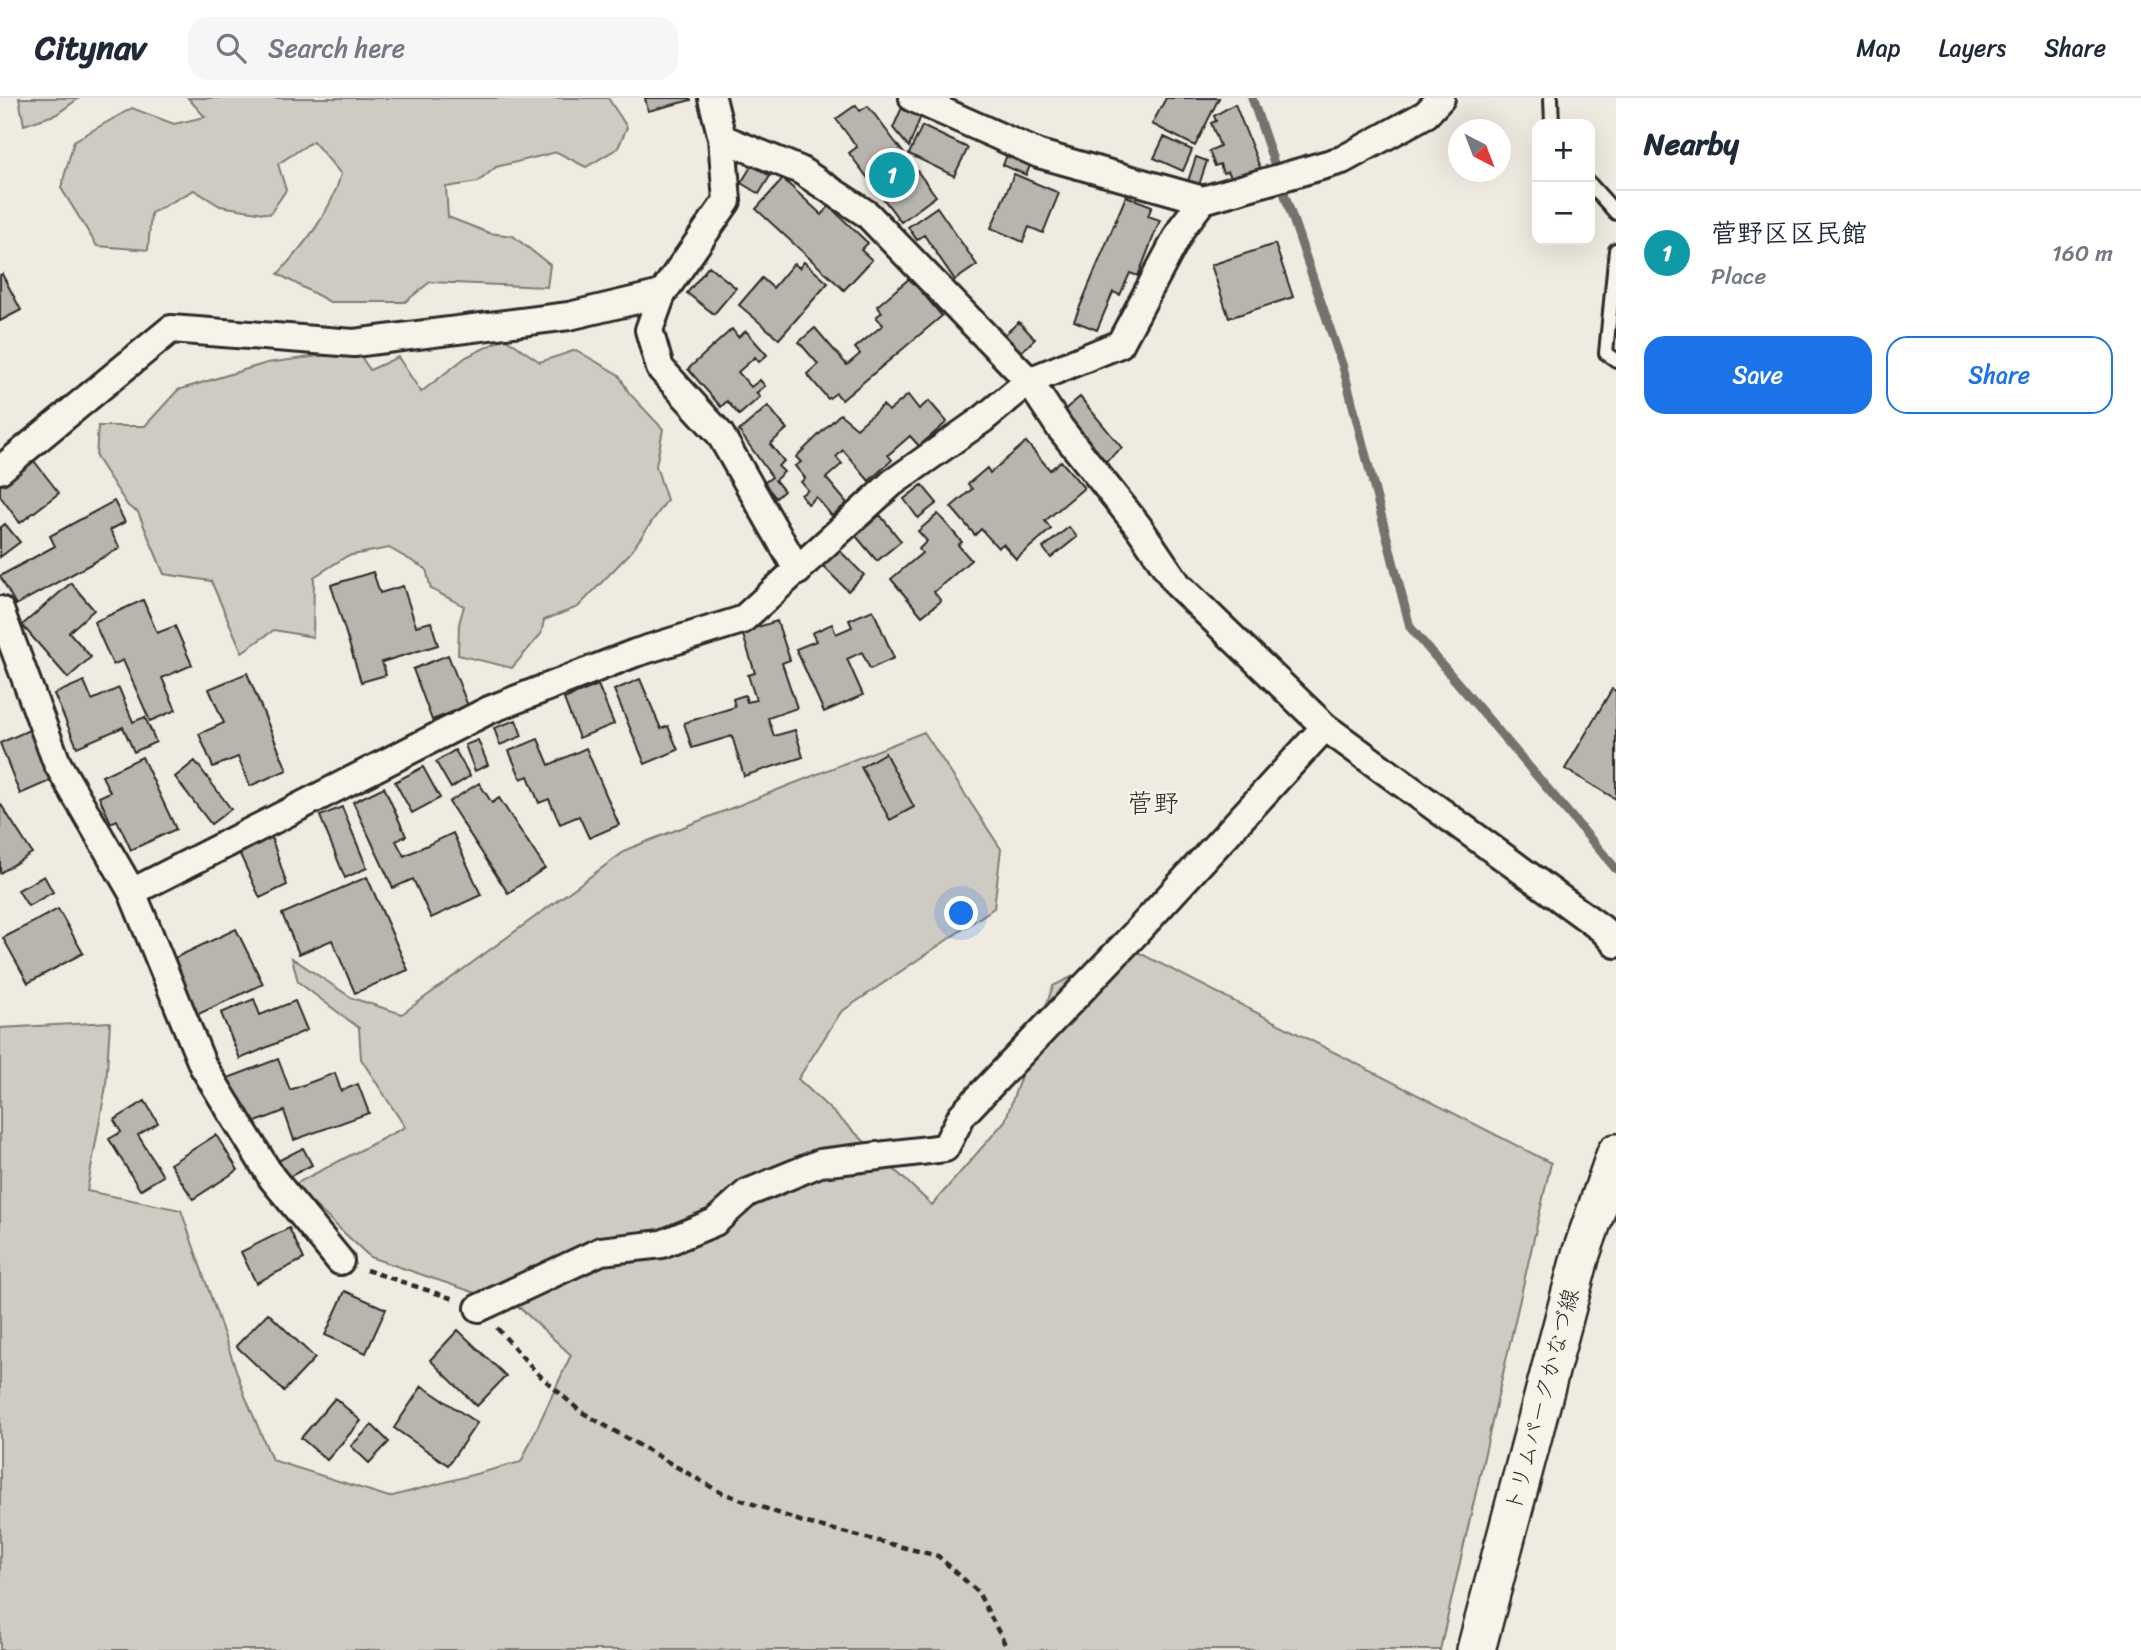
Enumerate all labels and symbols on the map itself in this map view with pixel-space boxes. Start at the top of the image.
north arrow [1448,119,1511,182]
pin: 1 [869,149,915,201]
district label: 菅野 [1127,780,1179,826]
your location [944,896,978,930]
street label: トリムパークかなづ線 [1492,1284,1592,1516]

